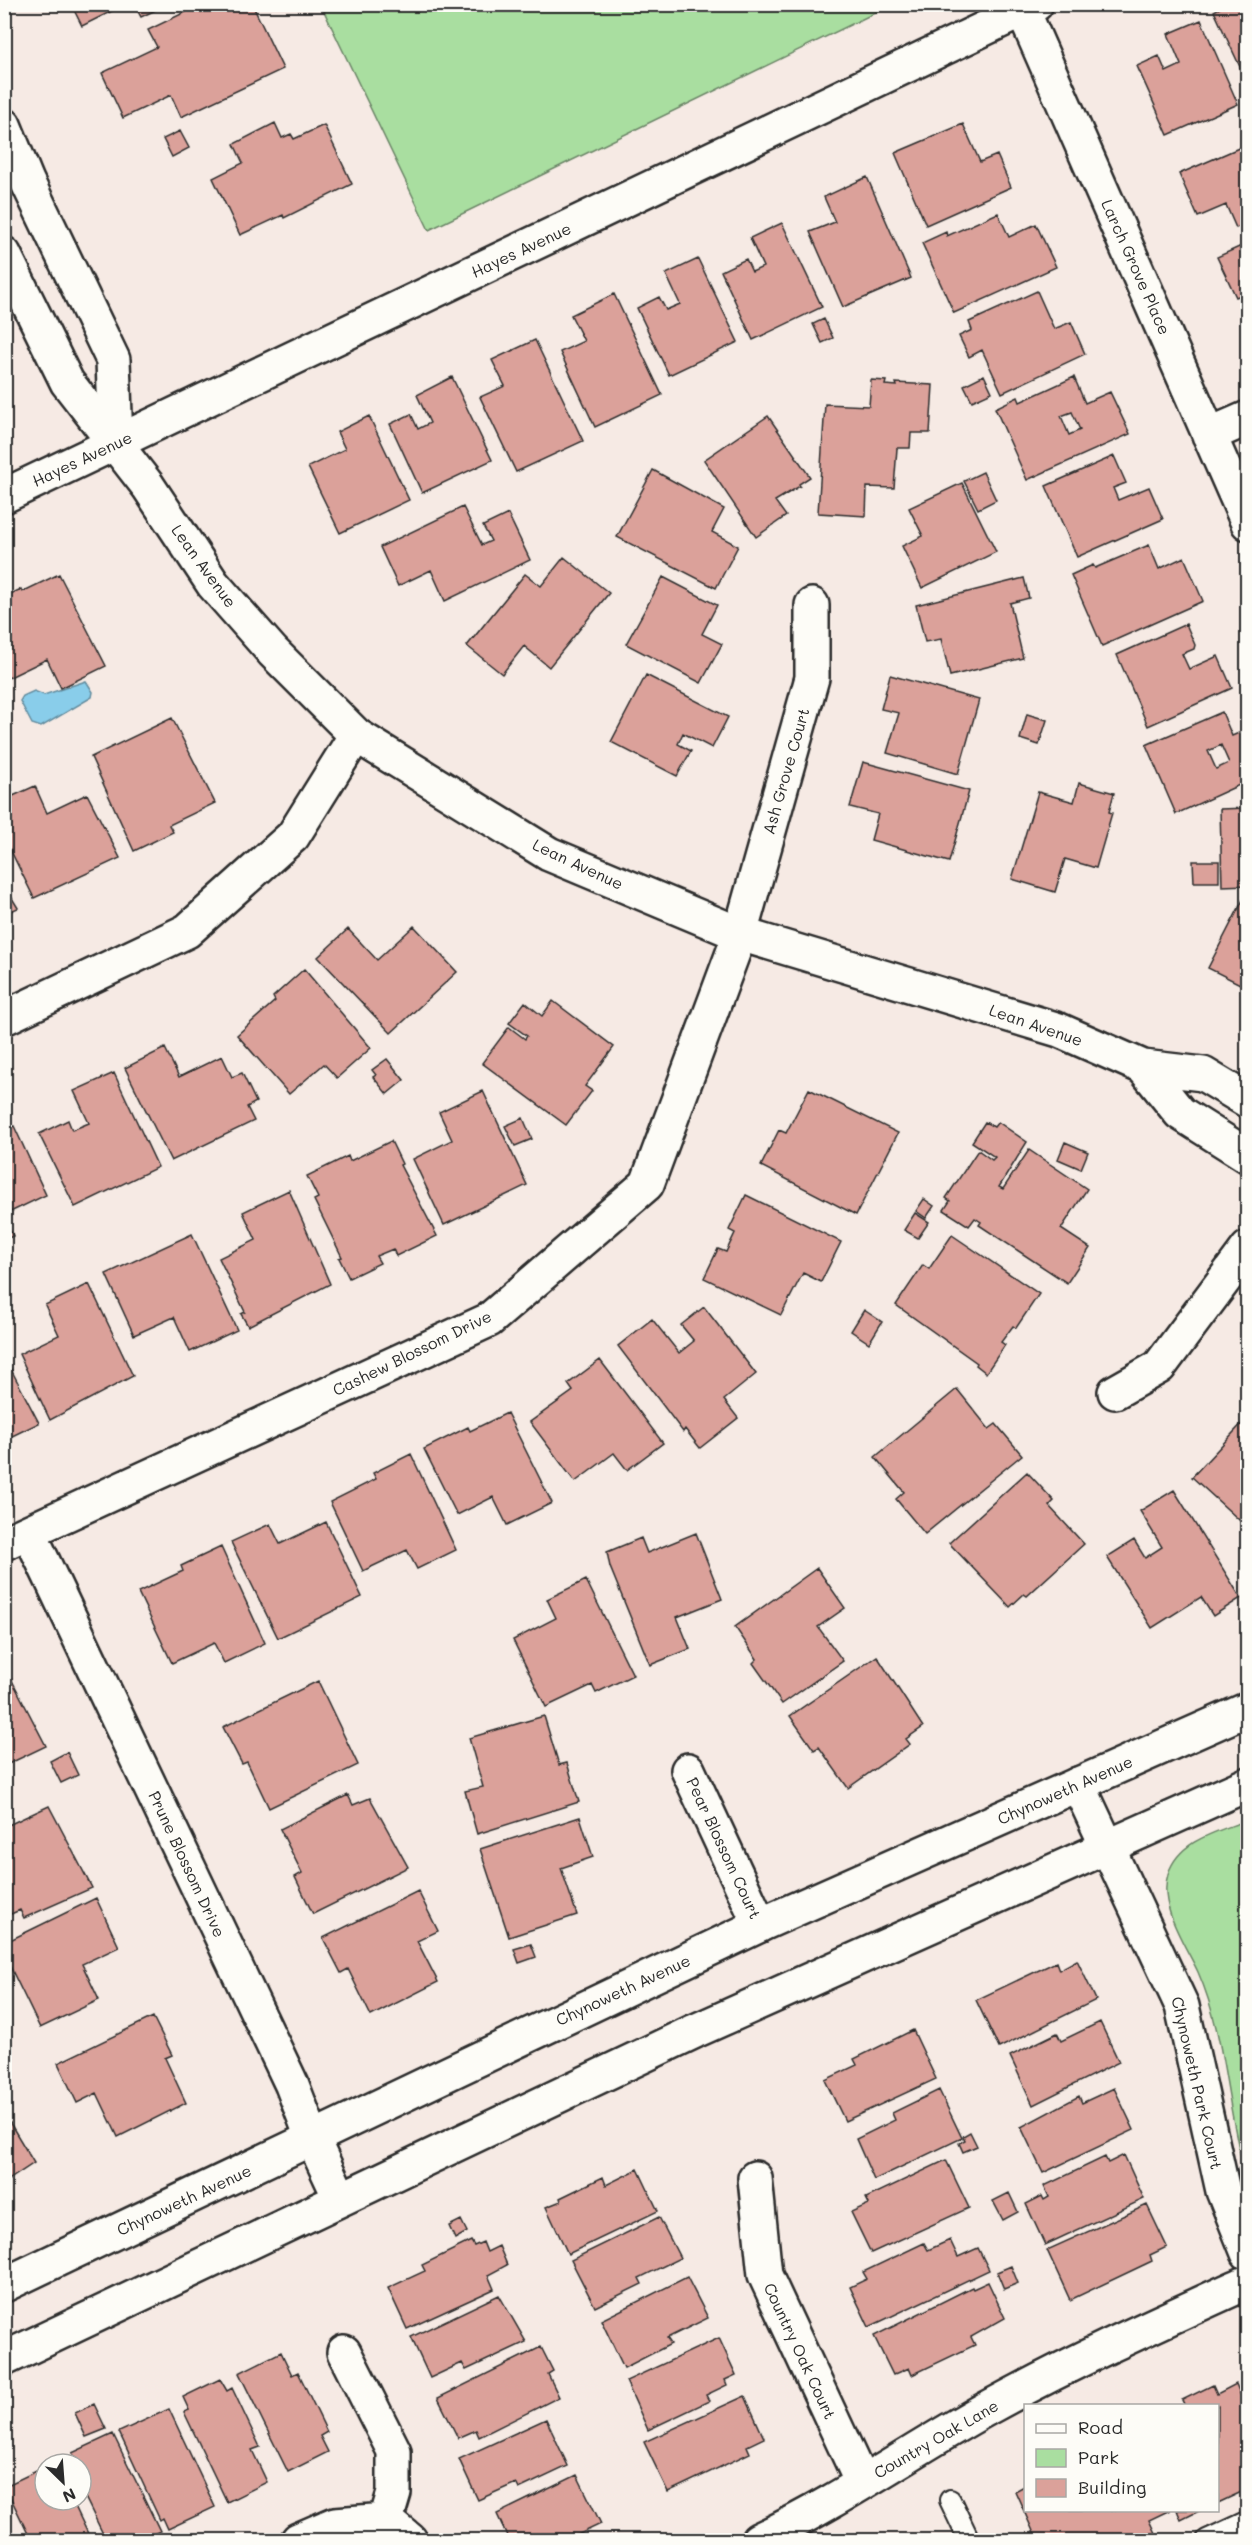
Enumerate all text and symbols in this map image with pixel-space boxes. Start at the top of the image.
street label: Larch Grove Place [1097,196,1176,338]
street label: Hayes Avenue [467,217,574,282]
street label: Hayes Avenue [28,426,135,491]
street label: Lean Avenue [167,520,242,611]
street label: Ash Grove Court [757,705,814,837]
street label: Lean Avenue [530,833,627,894]
street label: Lean Avenue [987,999,1086,1050]
street label: Cashew Blossom Drive [329,1305,495,1400]
street label: Chynoweth Avenue [994,1750,1136,1829]
street label: Pear Blossom Court [682,1774,766,1922]
street label: Prune Blossom Drive [144,1787,231,1940]
street label: Chynoweth Avenue [552,1949,693,2030]
street label: Chynoweth Park Court [1167,1994,1228,2171]
street label: Chynoweth Avenue [113,2159,254,2240]
street label: Country Oak Court [760,2279,841,2422]
street label: Country Oak Lane [870,2394,1002,2483]
legend [1024,2404,1219,2512]
text: Road [1078,2415,1123,2439]
text: Park [1078,2445,1119,2469]
north arrow [33,2452,93,2512]
text: Building [1078,2475,1146,2499]
text: N [60,2484,79,2508]

